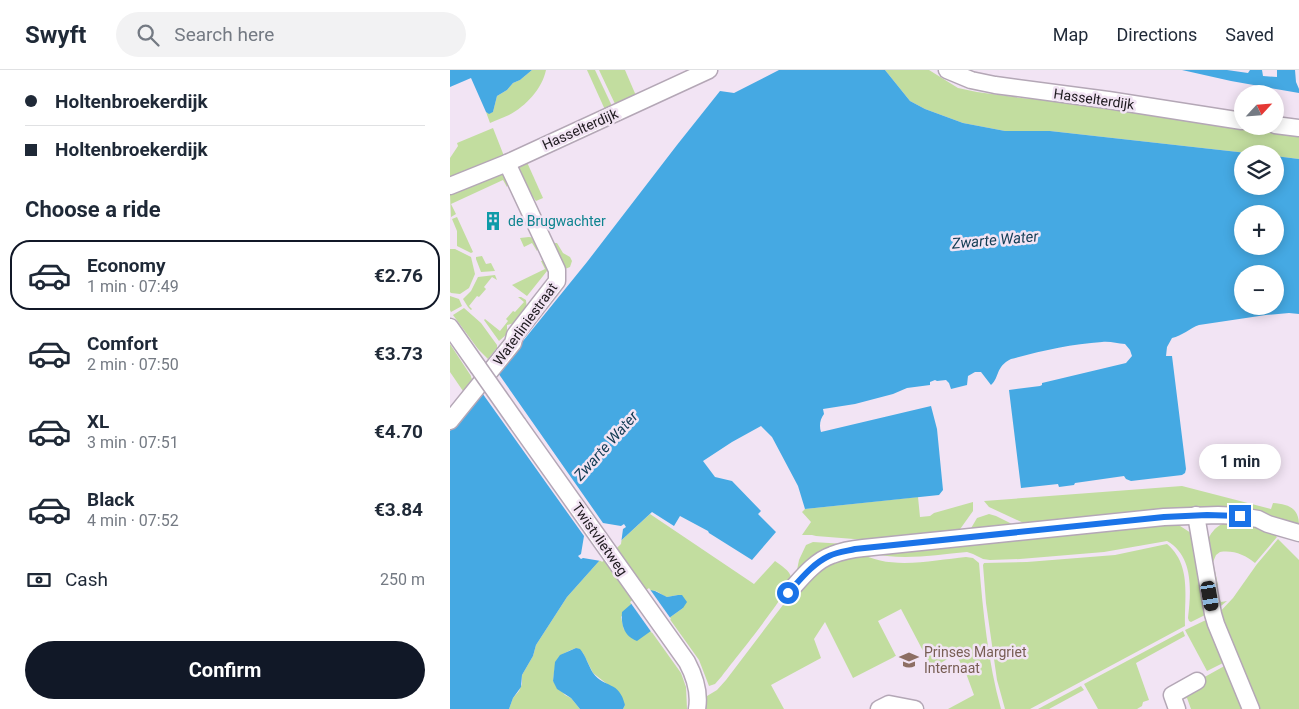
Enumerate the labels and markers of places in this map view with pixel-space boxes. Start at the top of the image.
building icon: de Brugwachter [482,210,504,232]
place label: de Brugwachter [508,213,606,229]
place label: Prinses Margriet Internaat [924,644,1027,676]
school or university icon: Prinses Margriet Internaat [898,649,920,671]

